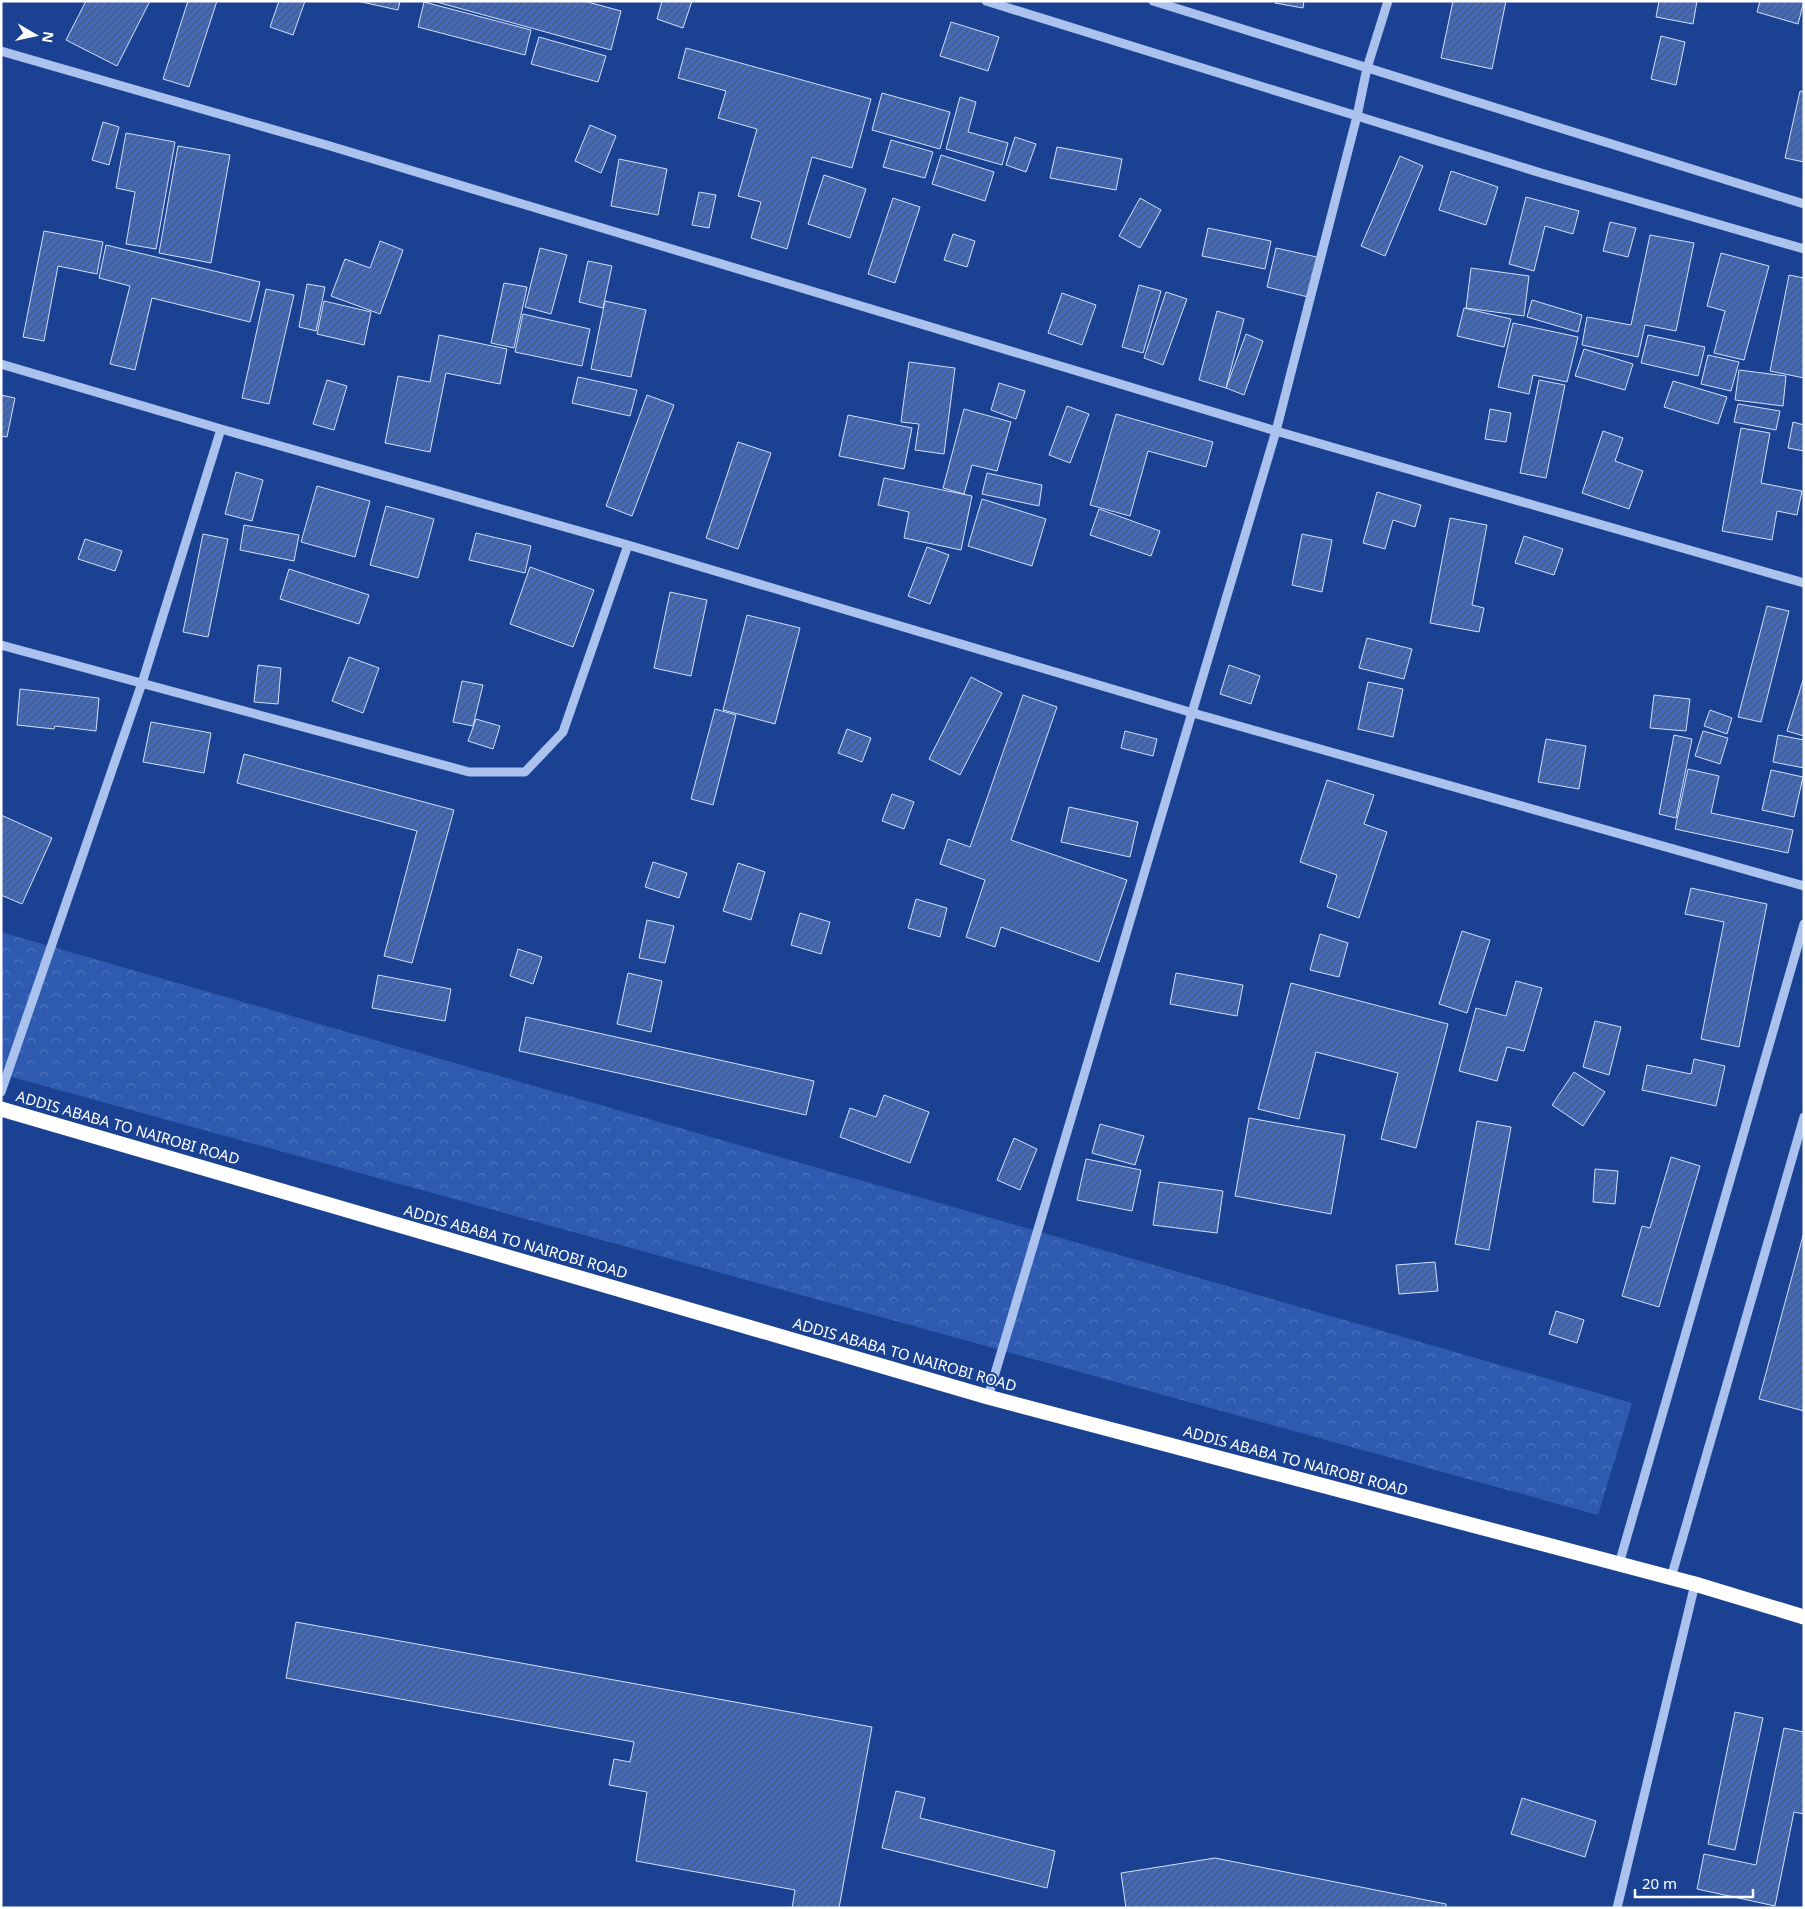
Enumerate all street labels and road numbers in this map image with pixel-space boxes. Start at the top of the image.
street label: ADDIS ABABA TO NAIROBI ROAD [14,1085,242,1169]
street label: ADDIS ABABA TO NAIROBI ROAD [402,1199,630,1283]
street label: ADDIS ABABA TO NAIROBI ROAD [791,1312,1019,1396]
street label: ADDIS ABABA TO NAIROBI ROAD [1182,1420,1411,1500]

